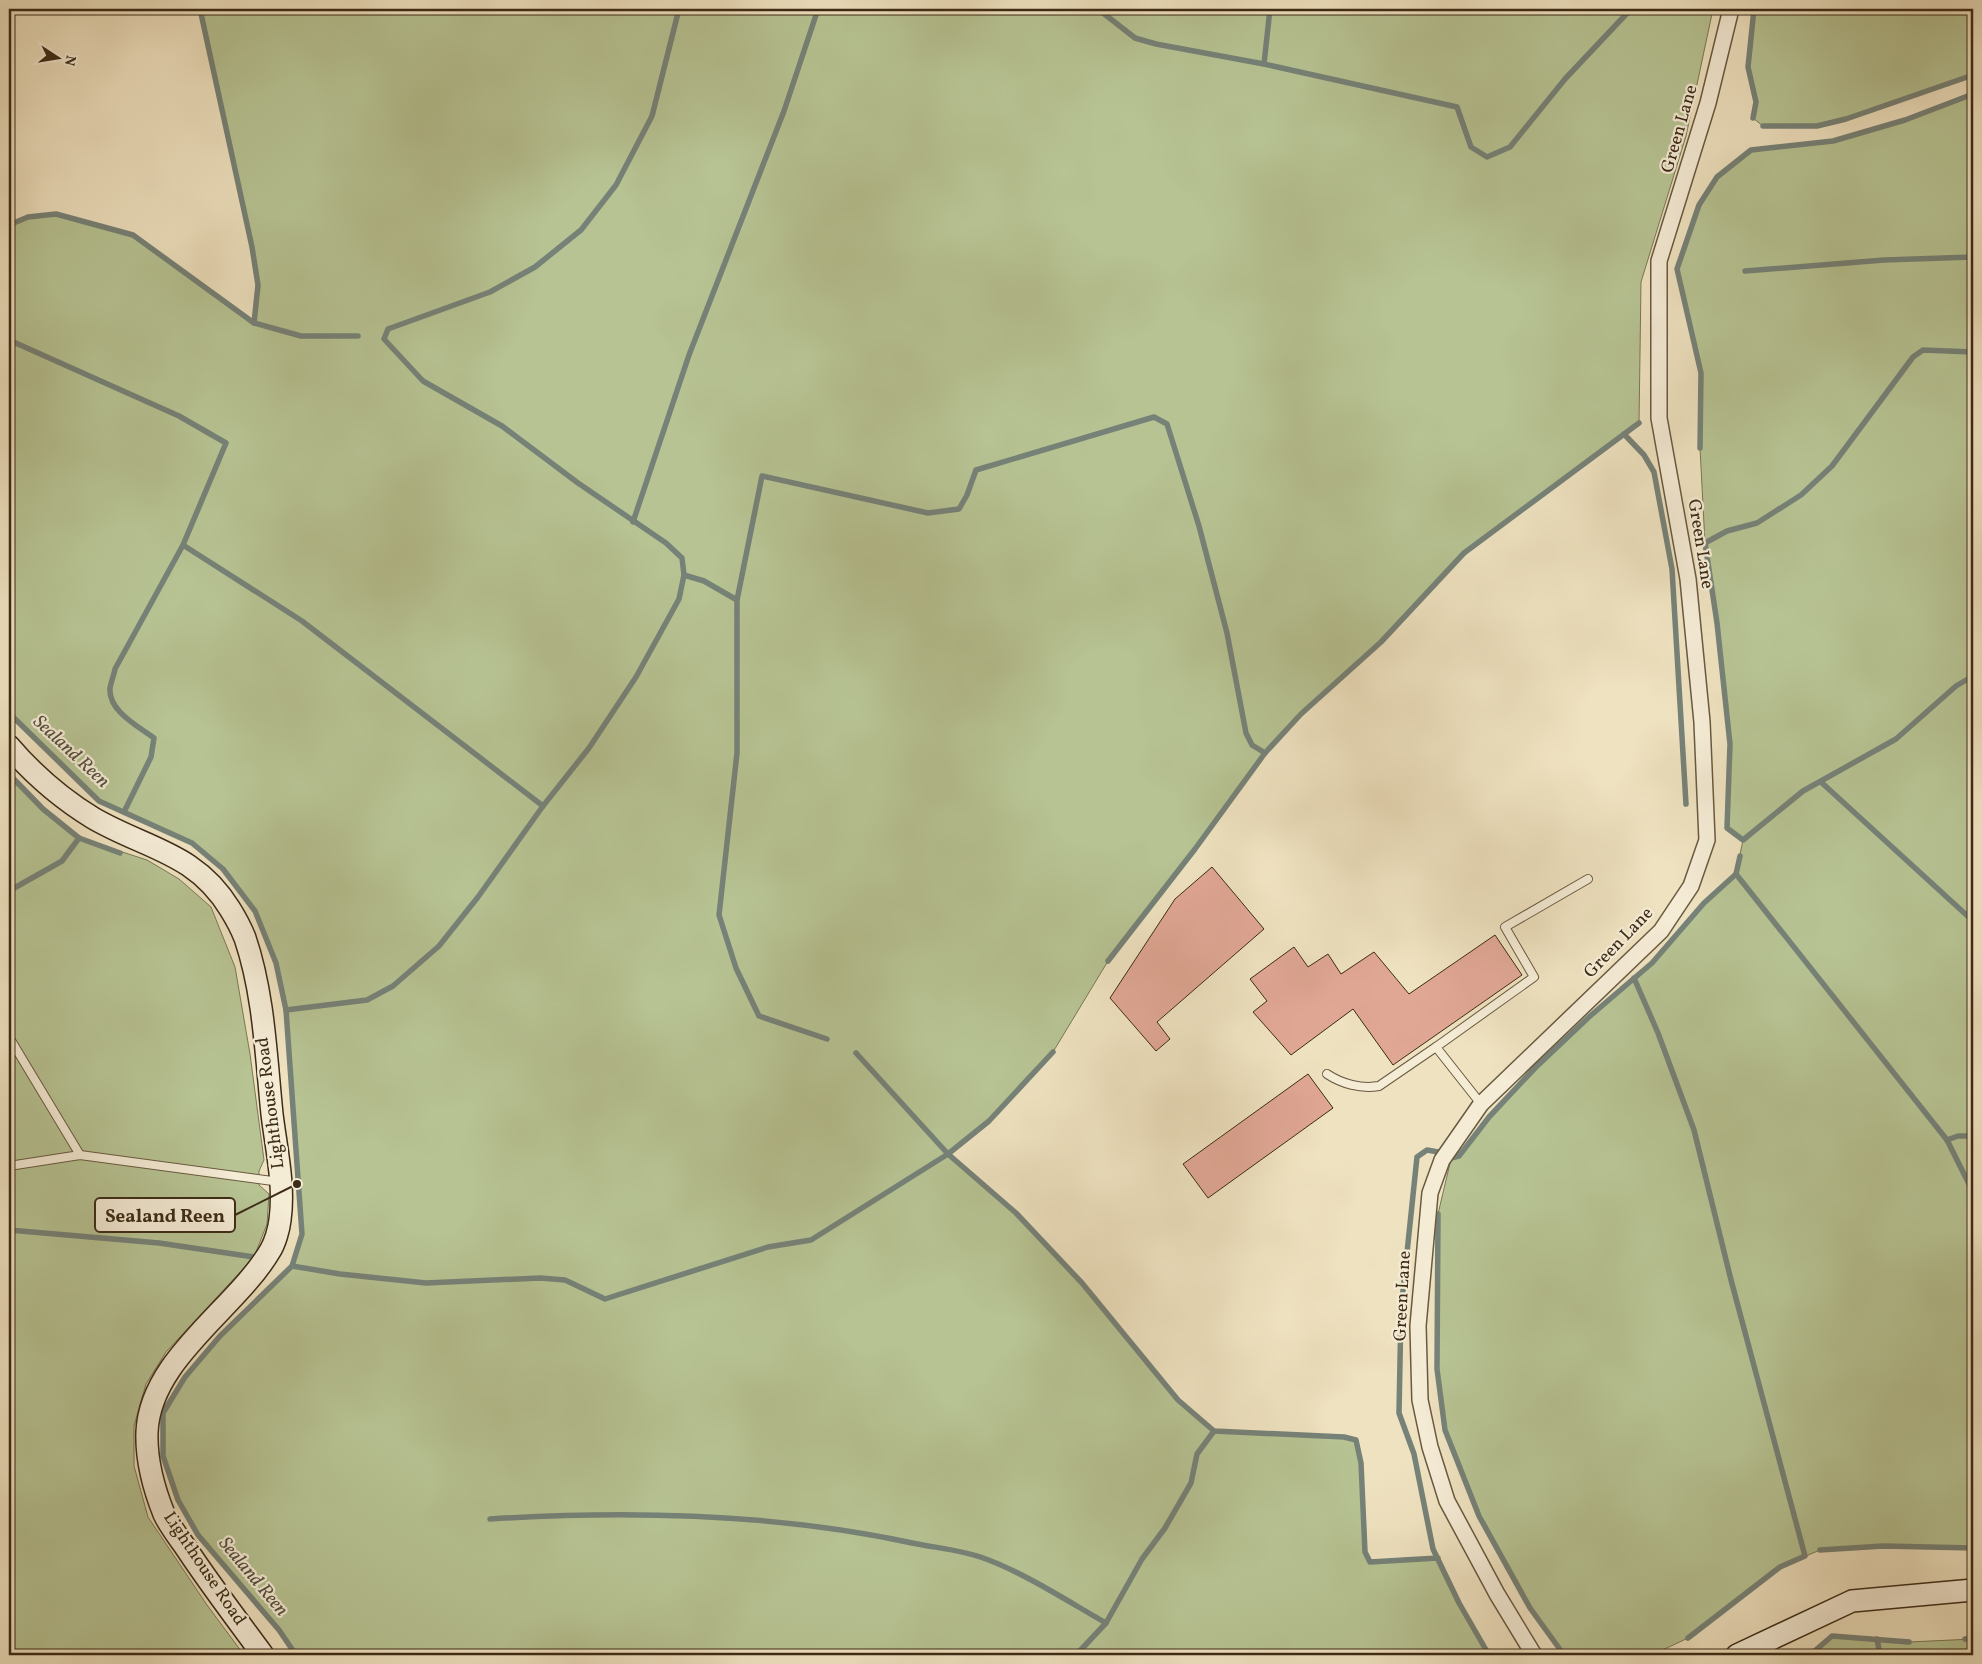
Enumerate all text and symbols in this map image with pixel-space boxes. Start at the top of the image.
north arrow [32,32,82,82]
text: N [59,53,80,67]
street label: Green Lane [1656,82,1704,176]
street label: Green Lane [1681,497,1719,591]
water label: Sealand Reen [27,710,115,794]
street label: Green Lane [1579,902,1659,984]
street label: Lighthouse Road [251,1036,291,1170]
callout: Sealand Reen [95,1198,235,1232]
text: Sealand Reen [105,1204,225,1230]
street label: Green Lane [1388,1250,1418,1342]
street label: Lighthouse Road [157,1507,251,1631]
water label: Sealand Reen [212,1532,294,1622]

